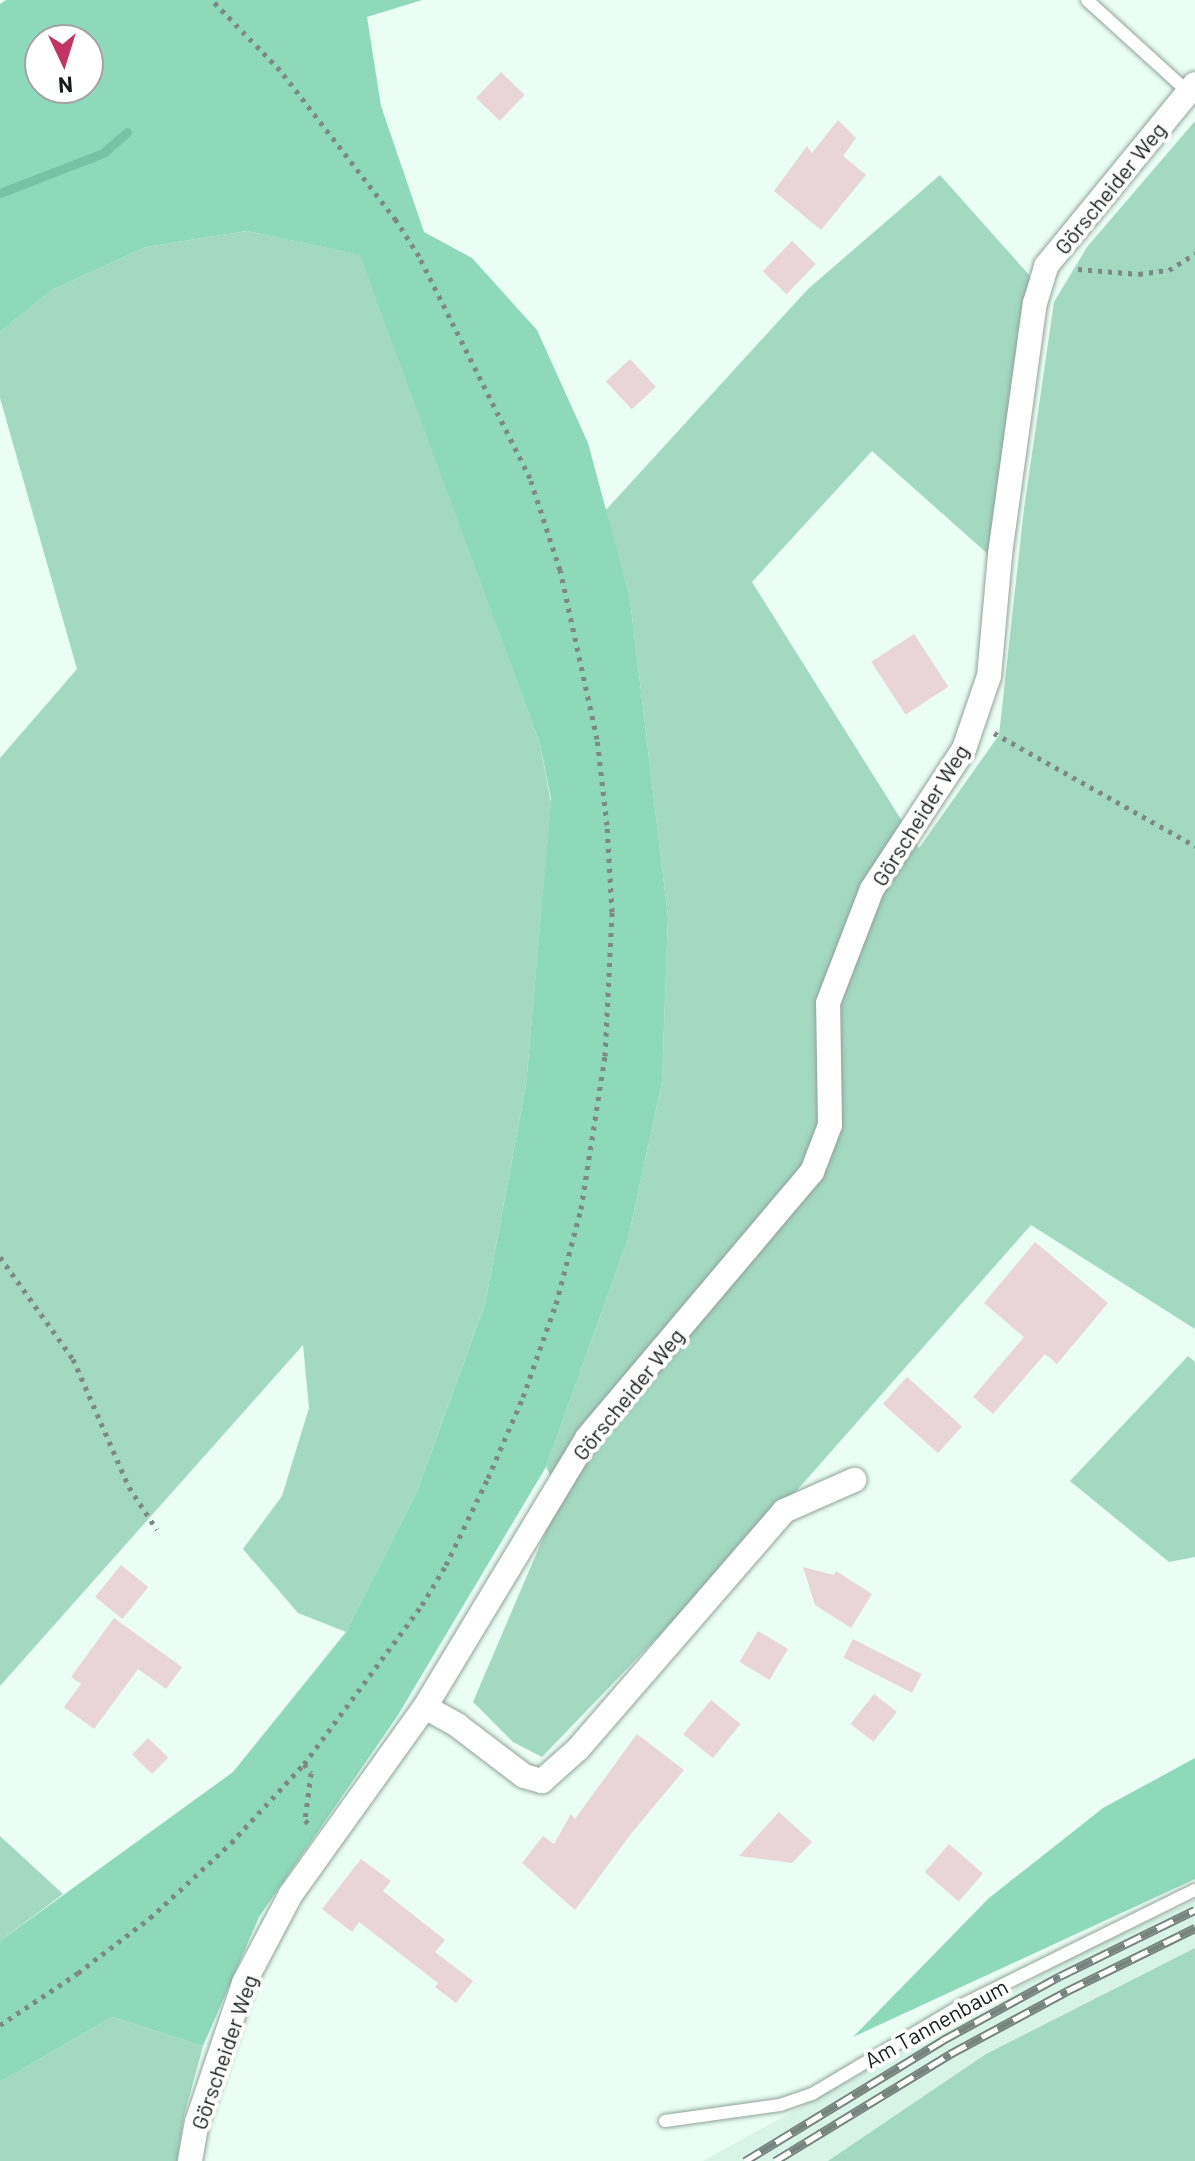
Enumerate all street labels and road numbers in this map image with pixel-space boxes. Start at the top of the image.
street label: Görscheider Weg [1049,117,1171,259]
street label: Görscheider Weg [866,739,974,891]
street label: Görscheider Weg [567,1323,689,1465]
street label: Görscheider Weg [185,1971,263,2133]
street label: Am Tannenbaum [860,1973,1012,2073]

